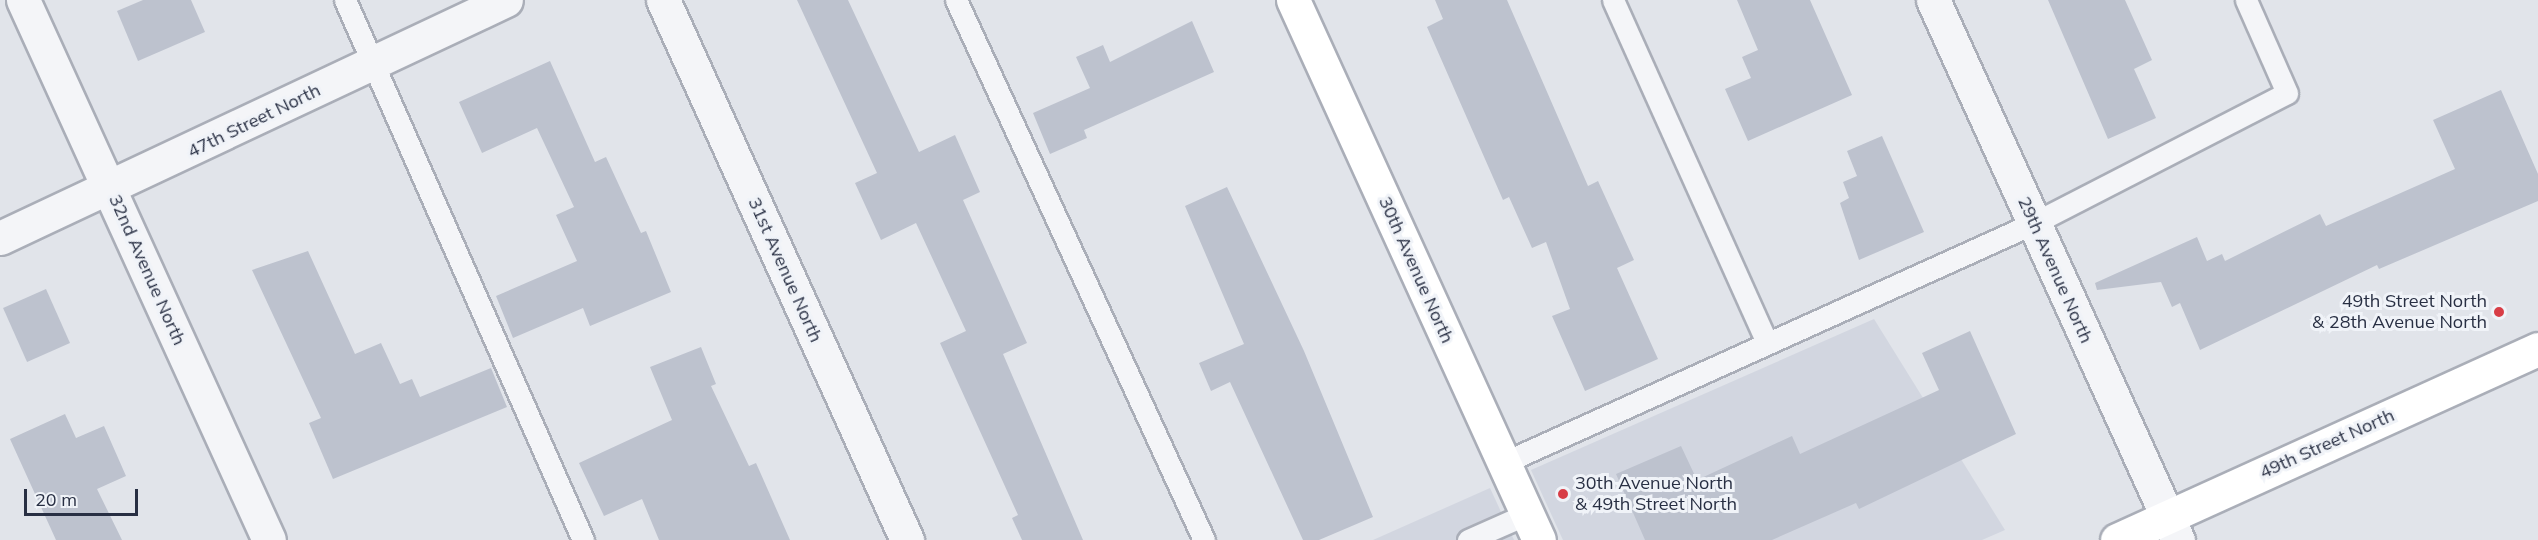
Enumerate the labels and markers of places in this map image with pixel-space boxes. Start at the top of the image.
place label: 49th Street North & 28th Avenue North [2312,291,2487,334]
marker: 49th Street North & 28th Avenue North [2492,305,2506,319]
place label: 30th Avenue North & 49th Street North [1575,473,1737,516]
marker: 30th Avenue North & 49th Street North [1556,487,1570,501]

